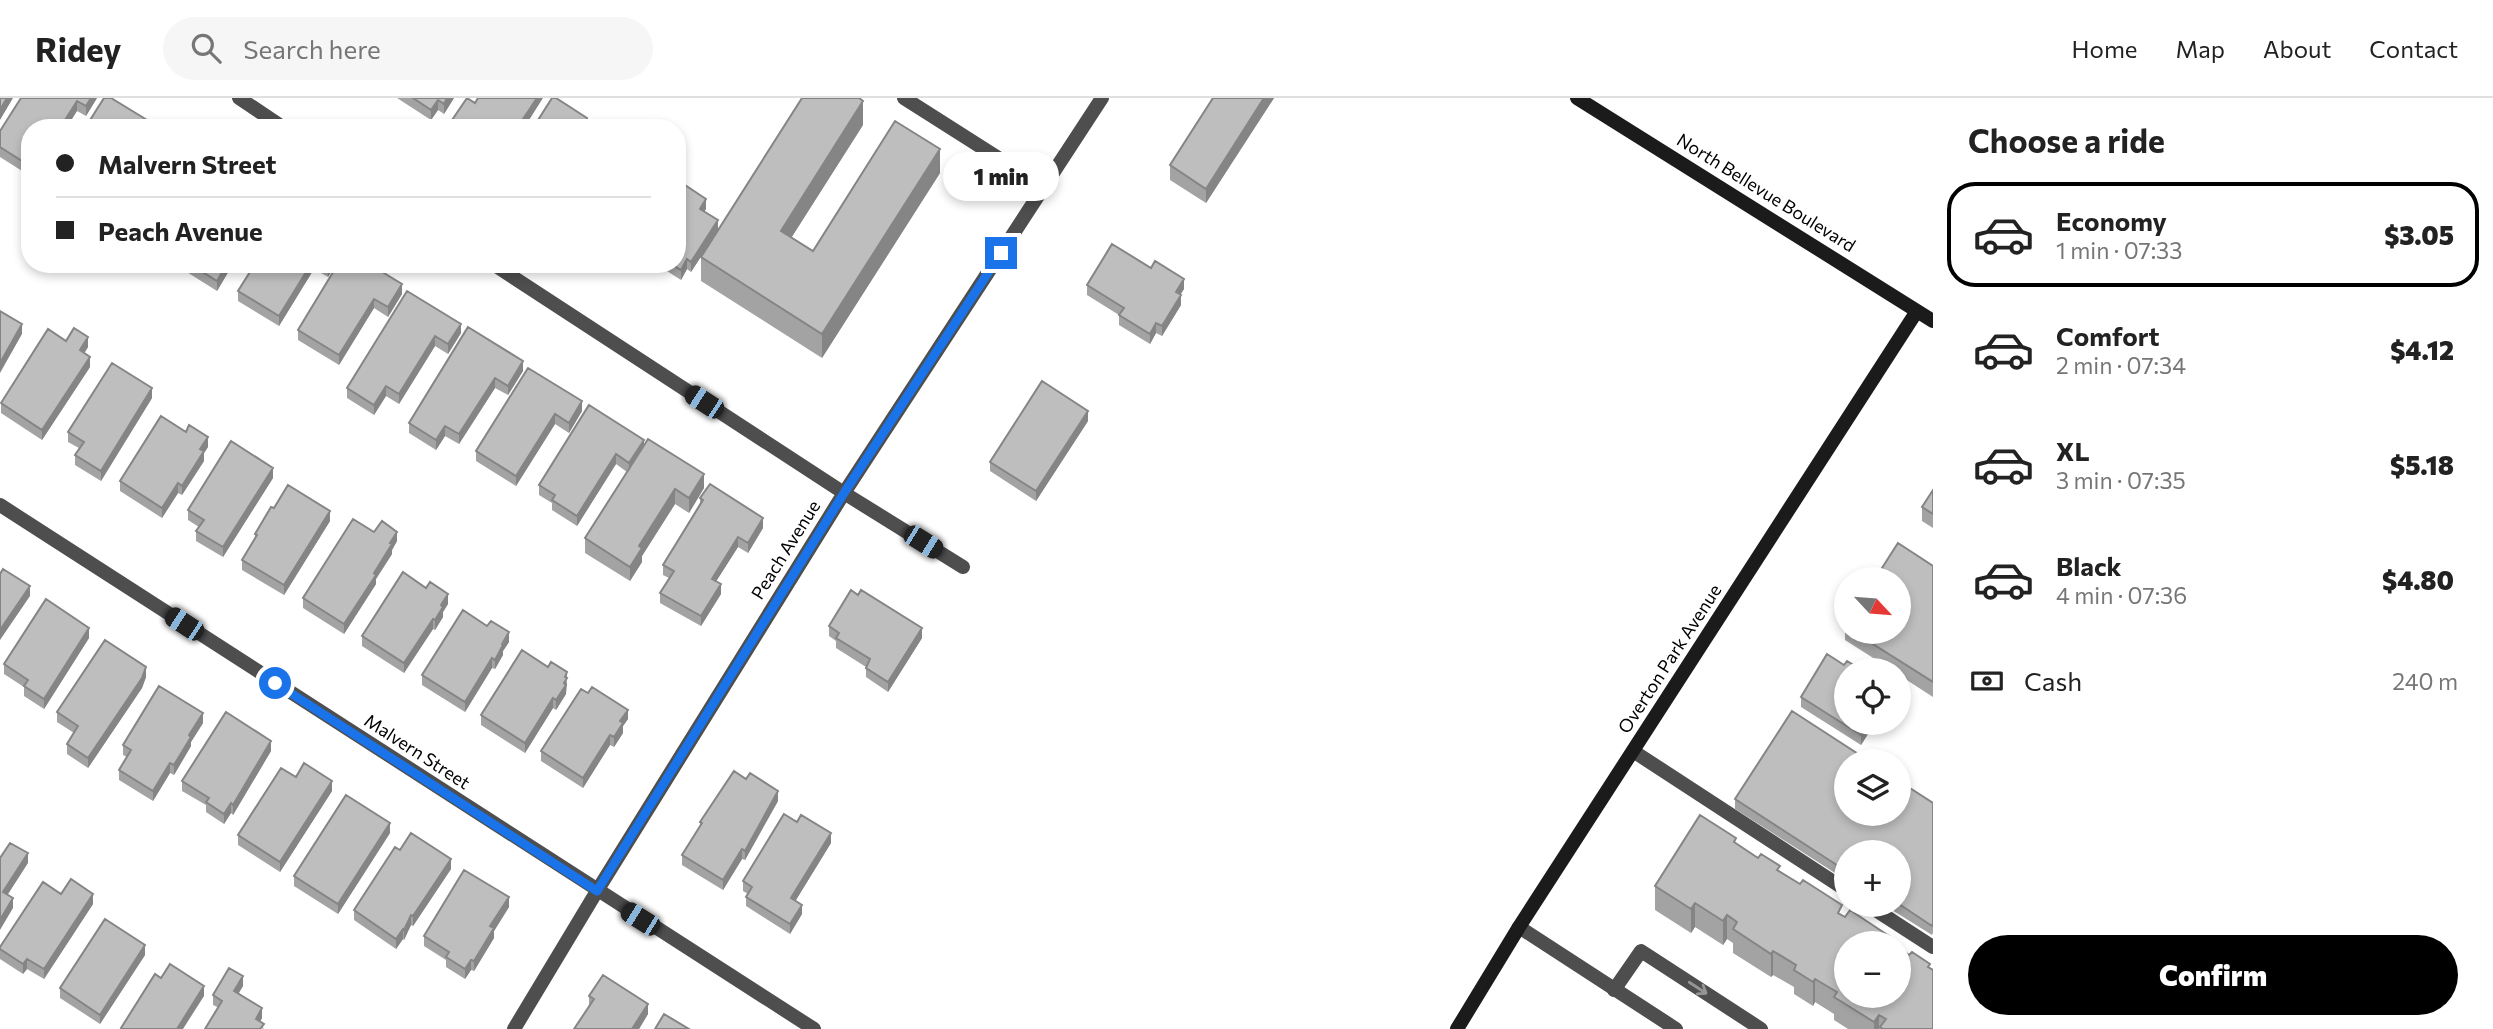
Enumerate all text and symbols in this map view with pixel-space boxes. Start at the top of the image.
search box [163,17,653,80]
text: Ridey [35,28,121,69]
icon: search [187,29,225,67]
text: Search here [243,33,381,64]
text: Home [2072,34,2138,63]
text: Map [2176,34,2225,63]
text: About [2263,34,2331,63]
text: Contact [2369,34,2458,63]
text: Choose a ride [1968,120,2165,160]
street label: North Bellevue Boulevard [1673,128,1860,256]
text: Malvern Street [98,148,277,179]
callout: 1 min [943,152,1059,200]
text: 1 min [973,162,1029,190]
icon: car [1972,203,2035,266]
text: Economy [2056,205,2167,236]
text: Peach Avenue [98,215,263,246]
text: $3.05 [2384,219,2454,250]
text: 1 min · 07:33 [2056,236,2182,264]
route end [985,237,1017,269]
icon: car [1972,318,2035,381]
text: Comfort [2056,320,2159,351]
text: $4.12 [2390,334,2454,365]
text: 2 min · 07:34 [2056,351,2186,379]
car [681,382,728,422]
icon: car [1972,433,2035,496]
text: XL [2056,435,2090,466]
text: $5.18 [2390,449,2454,480]
text: 3 min · 07:35 [2056,466,2186,494]
street label: Peach Avenue [746,496,824,603]
car [900,522,947,562]
icon: car [1972,548,2035,611]
text: Black [2056,550,2122,581]
text: $4.80 [2382,564,2454,595]
north arrow [1834,567,1911,644]
map controls [1834,567,1911,1008]
street label: Overton Park Avenue [1613,580,1726,737]
text: 4 min · 07:36 [2056,581,2187,609]
car [161,604,208,644]
button: locate [1834,658,1911,735]
icon: cash [1968,662,2006,700]
text: Cash [2024,665,2082,696]
route start [259,667,291,699]
text: 240 m [2392,667,2458,695]
street label: Malvern Street [361,709,474,793]
button: layers [1834,749,1911,826]
button: + [1834,840,1911,917]
car [617,899,664,939]
button: − [1834,931,1911,1008]
button: Confirm [1968,935,2458,1015]
one-way arrow [1688,981,1707,995]

